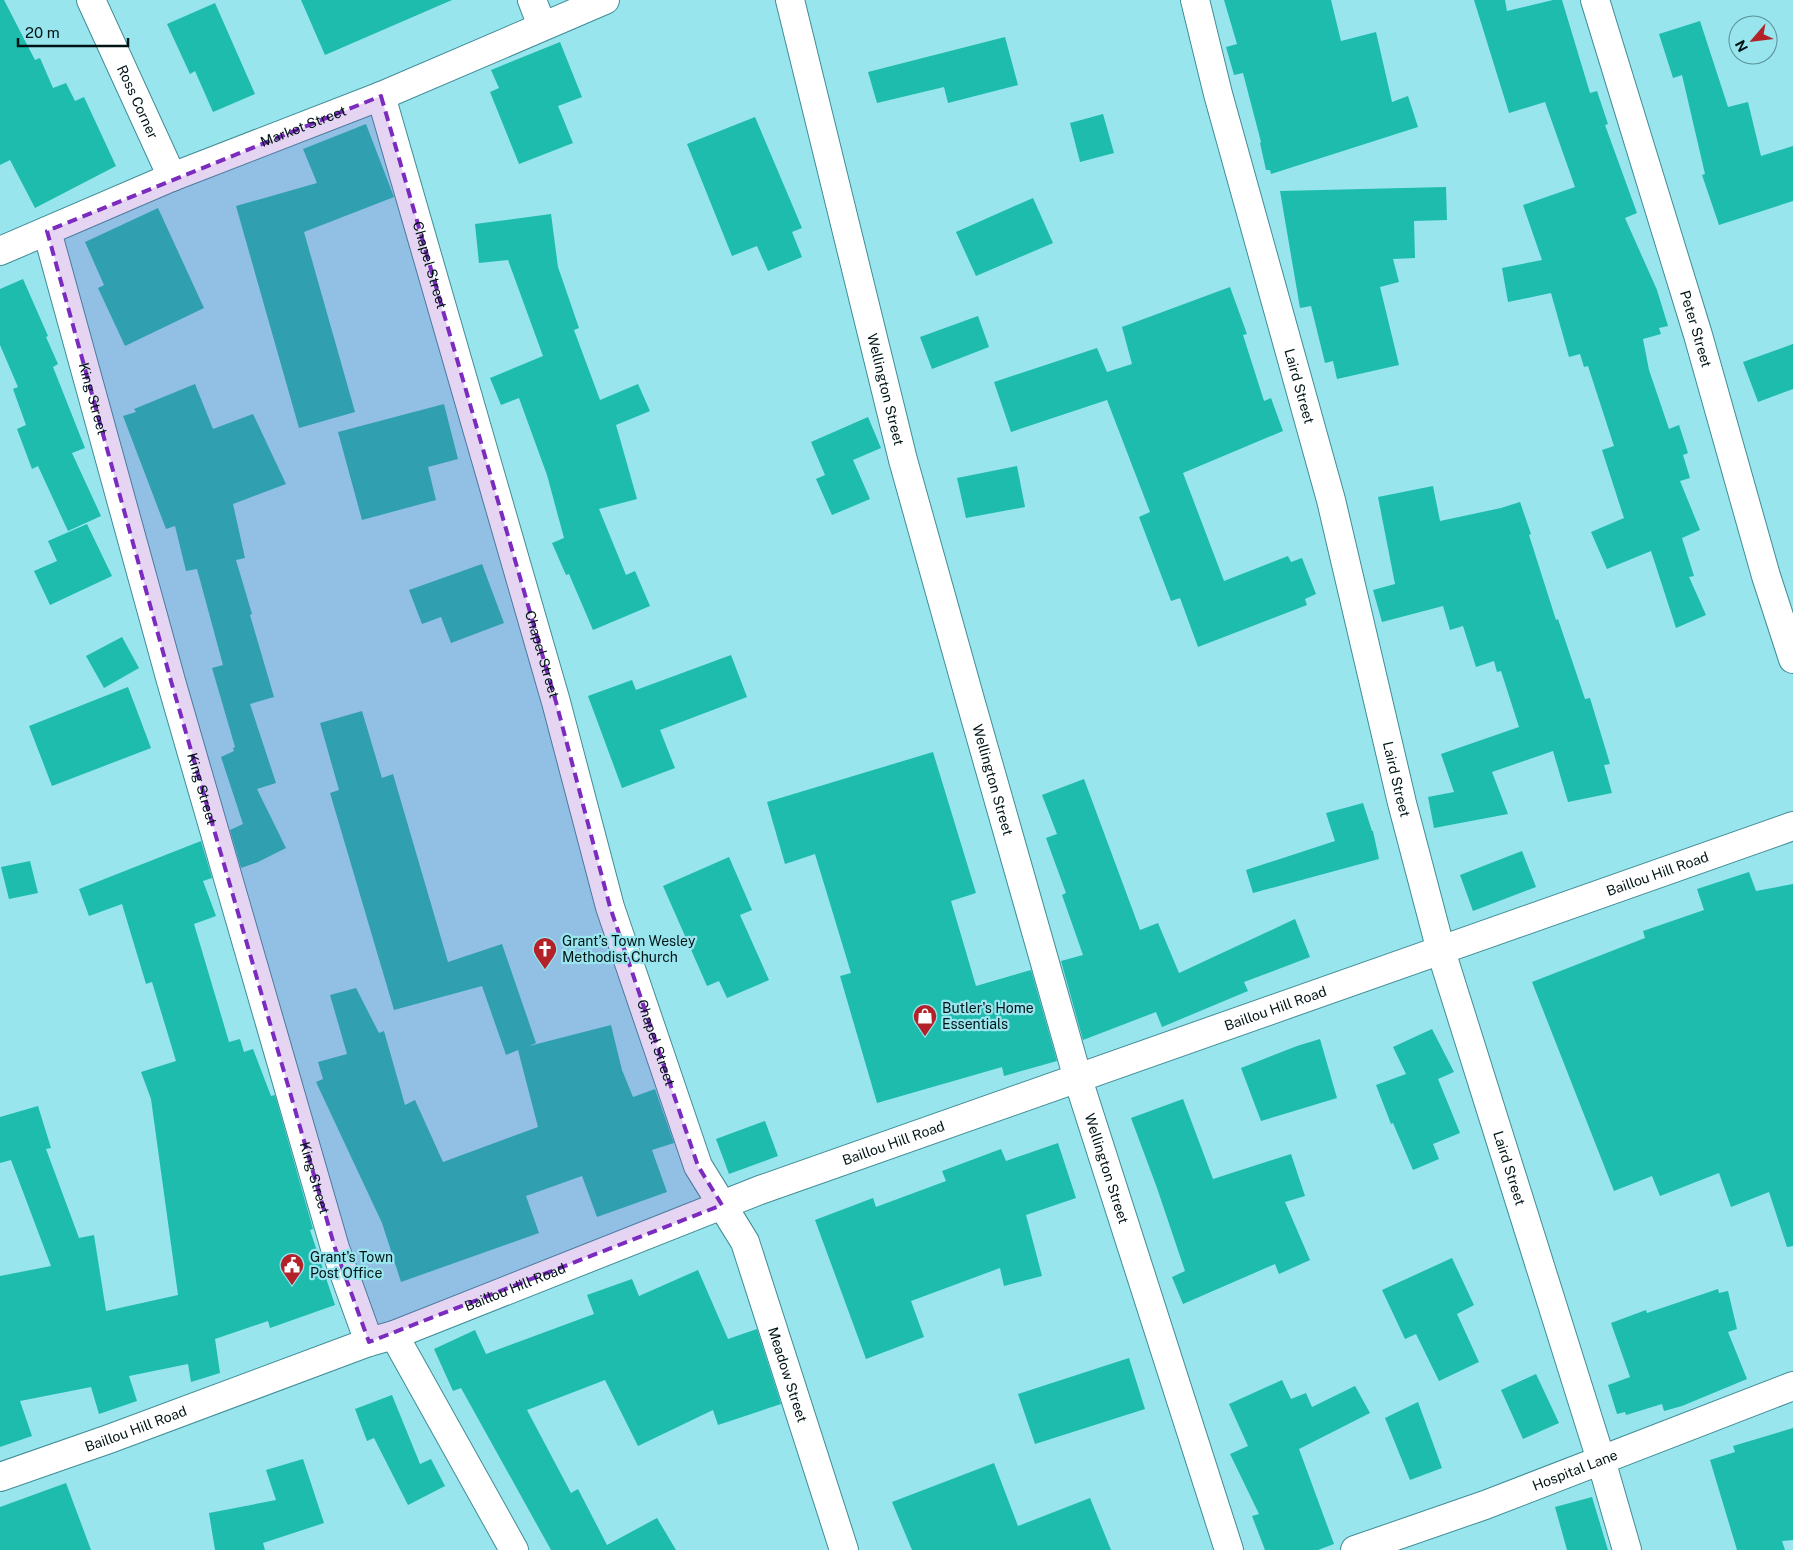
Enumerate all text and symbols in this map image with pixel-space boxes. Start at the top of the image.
scale bar [18,15,128,47]
north arrow [1728,15,1778,65]
text: 20 m [25,24,60,41]
text: N [1732,38,1751,55]
street label: Ross Corner [114,63,161,141]
street label: Market Street [258,102,348,150]
street label: Chapel Street [410,219,450,311]
street label: Peter Street [1677,288,1715,369]
street label: Wellington Street [864,332,907,447]
street label: Laird Street [1281,347,1317,425]
street label: King Street [76,361,111,437]
street label: Chapel Street [522,609,562,700]
street label: Wellington Street [969,722,1016,837]
street label: Laird Street [1380,740,1413,819]
street label: King Street [184,751,220,827]
street label: Baillou Hill Road [1604,848,1711,899]
place label: Grant’s Town Wesley Methodist Church [562,933,696,965]
church icon: Grant’s Town Wesley Methodist Church [532,936,558,970]
street label: Baillou Hill Road [1222,983,1329,1034]
street label: Chapel Street [634,997,678,1088]
place label: Butler's Home Essentials [942,1000,1034,1032]
shop icon: Butler's Home Essentials [912,1003,938,1037]
street label: Wellington Street [1082,1111,1132,1226]
street label: Baillou Hill Road [840,1118,947,1168]
street label: Laird Street [1490,1129,1528,1207]
street label: King Street [297,1140,333,1216]
place label: Grant's Town Post Office [310,1249,393,1281]
public building icon: Grant's Town Post Office [279,1252,305,1286]
street label: Baillou Hill Road [462,1260,568,1314]
street label: Meadow Street [765,1325,810,1424]
street label: Baillou Hill Road [83,1403,189,1455]
street label: Hospital Lane [1530,1447,1620,1494]

